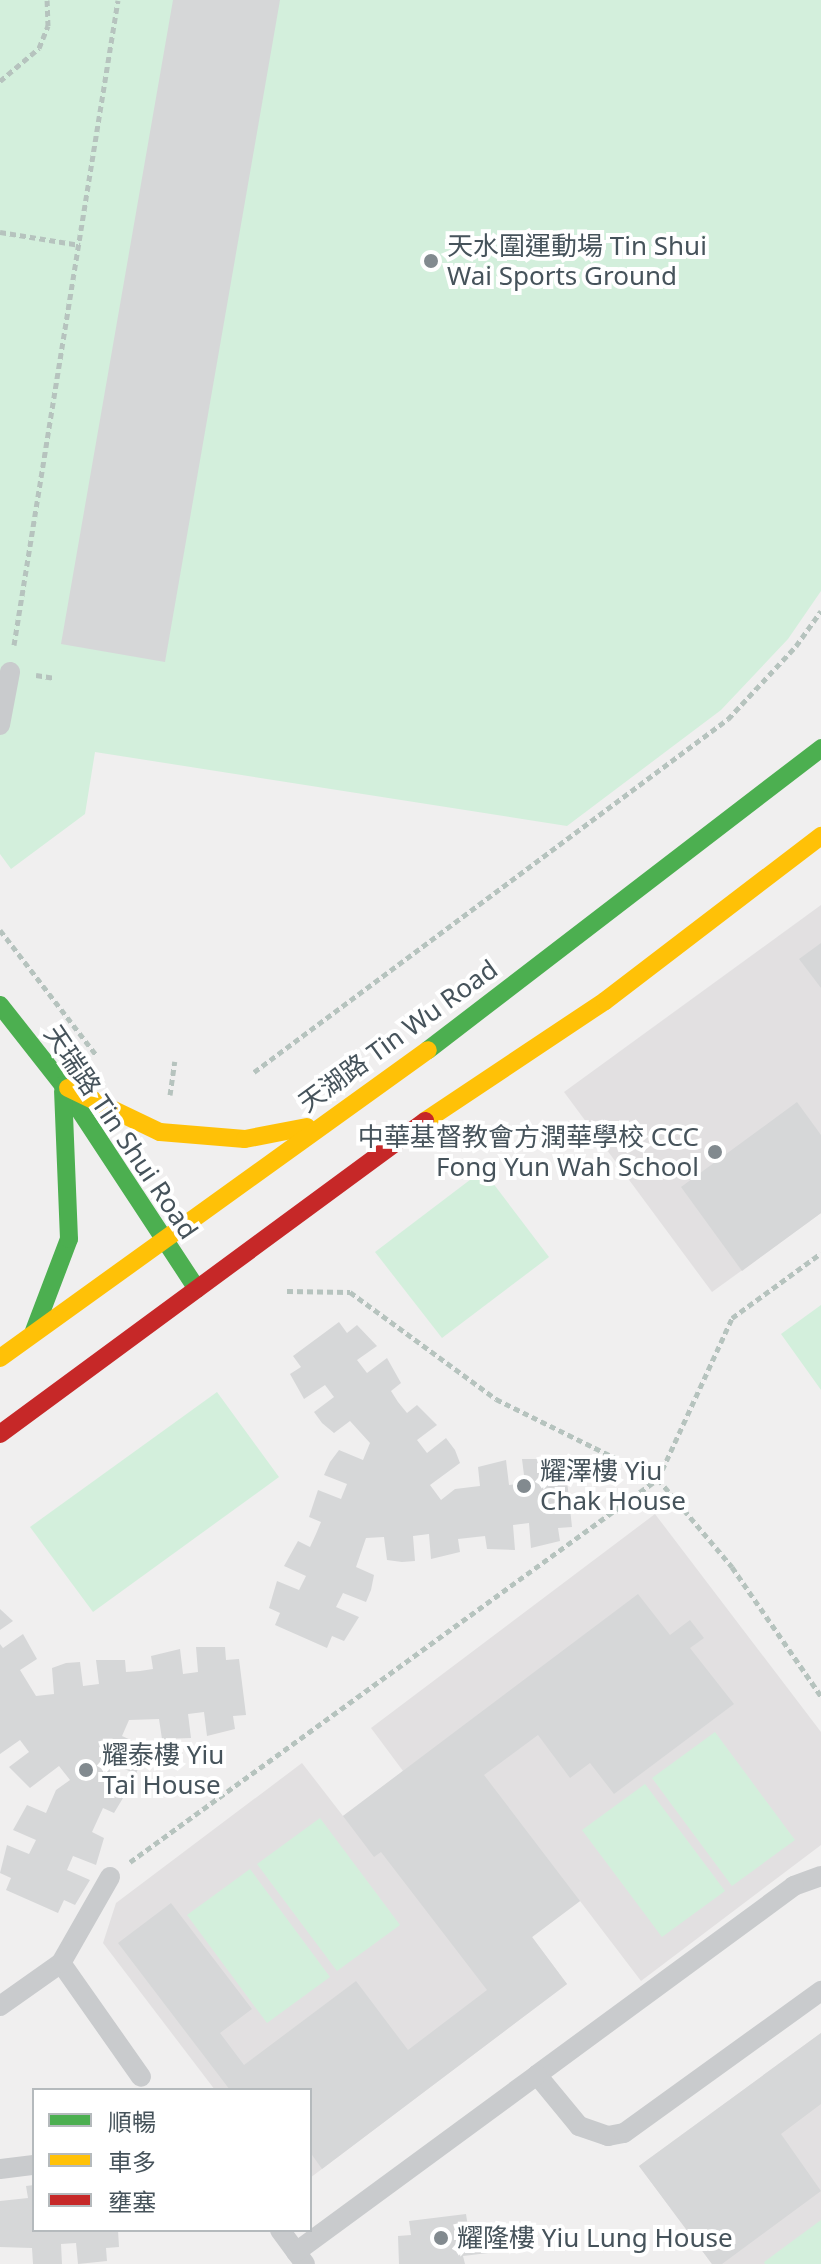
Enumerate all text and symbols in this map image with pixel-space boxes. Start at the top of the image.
place label: 天水圍運動場 Tin Shui Wai Sports Ground [447,230,707,292]
marker: 天水圍運動場 Tin Shui Wai Sports Ground [422,252,440,270]
street label: 天湖路 Tin Wu Road [293,953,503,1119]
street label: 天瑞路 Tin Shui Road [38,1019,204,1245]
place label: 中華基督教會方潤華學校 CCC Fong Yun Wah School [358,1121,699,1182]
marker: 中華基督教會方潤華學校 CCC Fong Yun Wah School [706,1143,724,1161]
place label: 耀澤樓 Yiu Chak House [540,1455,686,1516]
marker: 耀澤樓 Yiu Chak House [515,1477,533,1495]
place label: 耀泰樓 Yiu Tai House [102,1739,224,1800]
marker: 耀泰樓 Yiu Tai House [77,1761,95,1779]
legend [32,2088,312,2232]
text: 順暢 [108,2105,156,2138]
text: 車多 [108,2145,156,2178]
text: 壅塞 [108,2185,156,2218]
place label: 耀隆樓 Yiu Lung House [457,2222,733,2254]
marker: 耀隆樓 Yiu Lung House [432,2229,450,2247]

